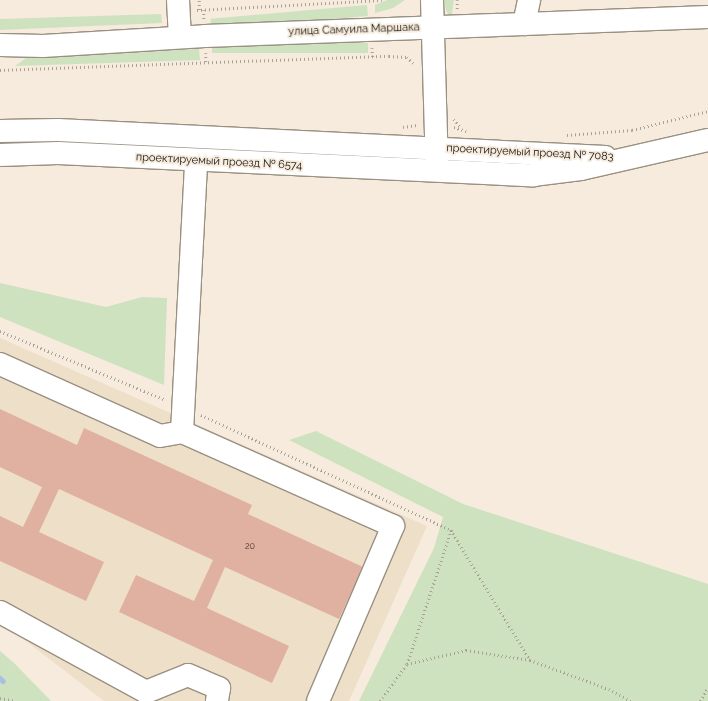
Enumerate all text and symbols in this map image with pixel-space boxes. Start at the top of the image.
street label: улица Самуила Маршака [288,21,420,39]
street label: проектируемый проезд № 7083 [446,142,614,164]
street label: проектируемый проезд № 6574 [136,151,302,173]
house number: 20 [245,541,255,551]

